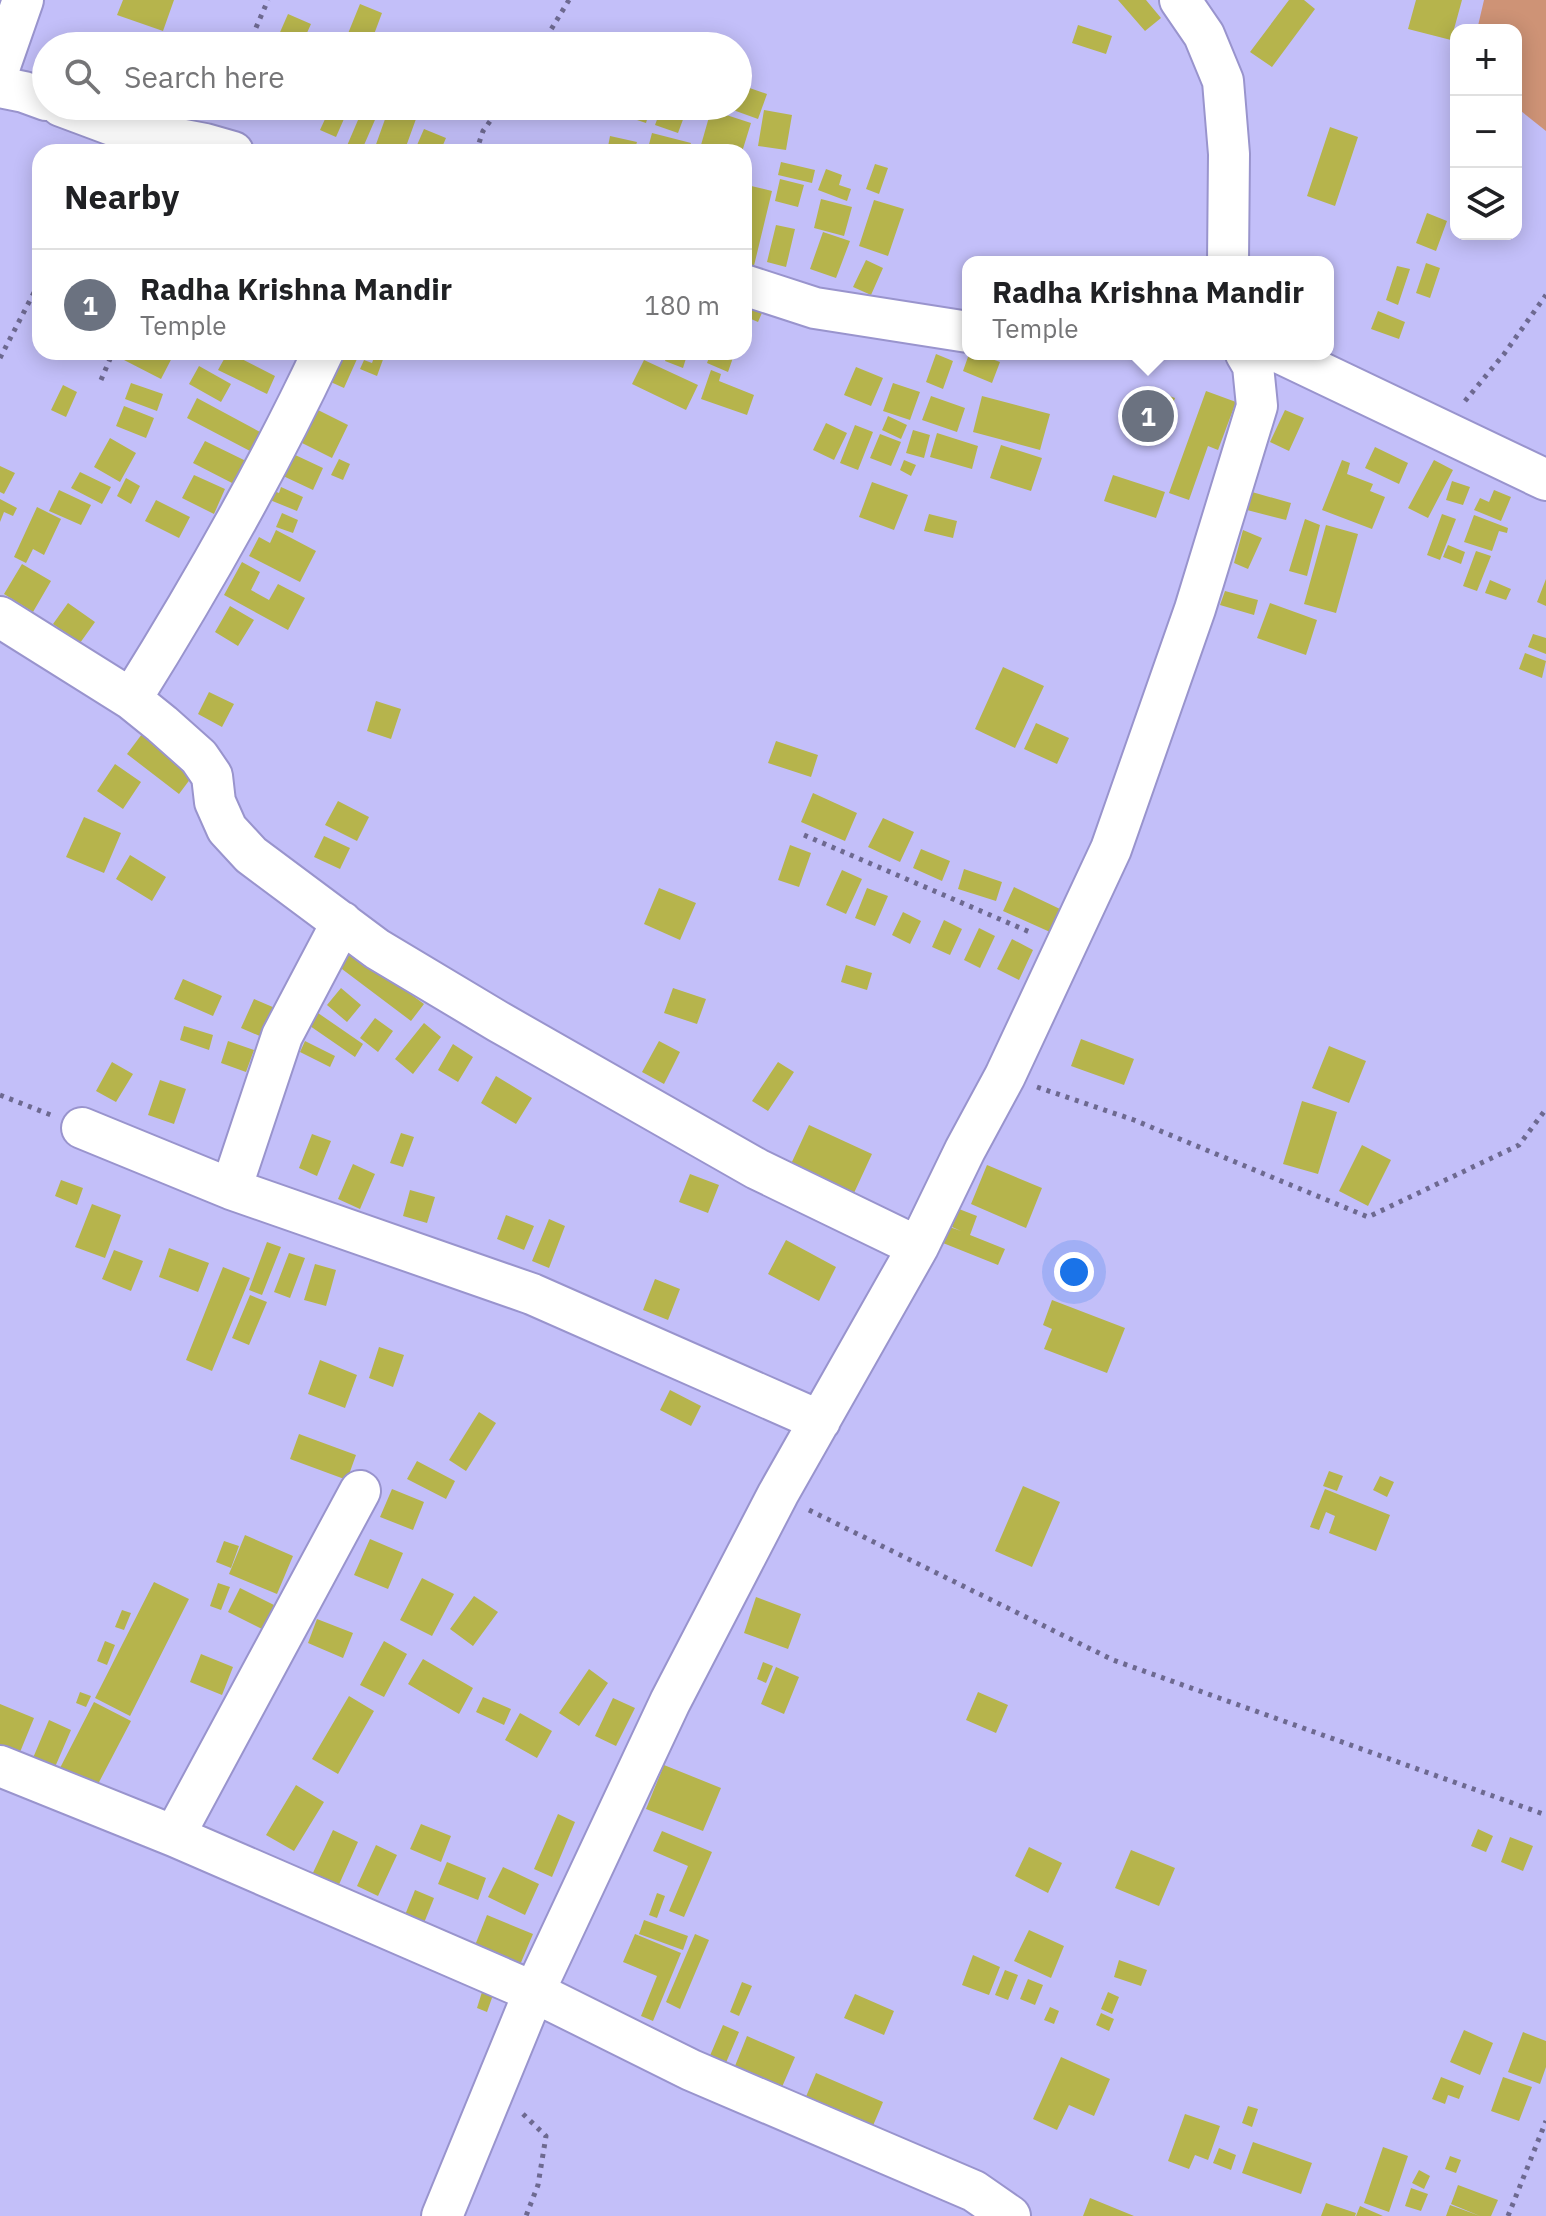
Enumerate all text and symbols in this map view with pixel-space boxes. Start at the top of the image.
map controls [1450,24,1522,240]
button: + [1450,24,1522,96]
search box [32,32,752,120]
icon: search [60,54,104,98]
text: Search here [124,57,285,96]
button: − [1450,96,1522,168]
button: layers [1450,168,1522,240]
text: Nearby [64,174,179,218]
popup [962,256,1334,360]
text: Radha Krishna Mandir [140,269,452,308]
text: Radha Krishna Mandir [992,272,1304,311]
text: 1 [82,288,98,322]
text: 180 m [644,288,720,322]
text: Temple [140,308,227,342]
text: Temple [992,311,1079,345]
pin: 1 [1122,386,1174,446]
your location [1054,1252,1094,1292]

